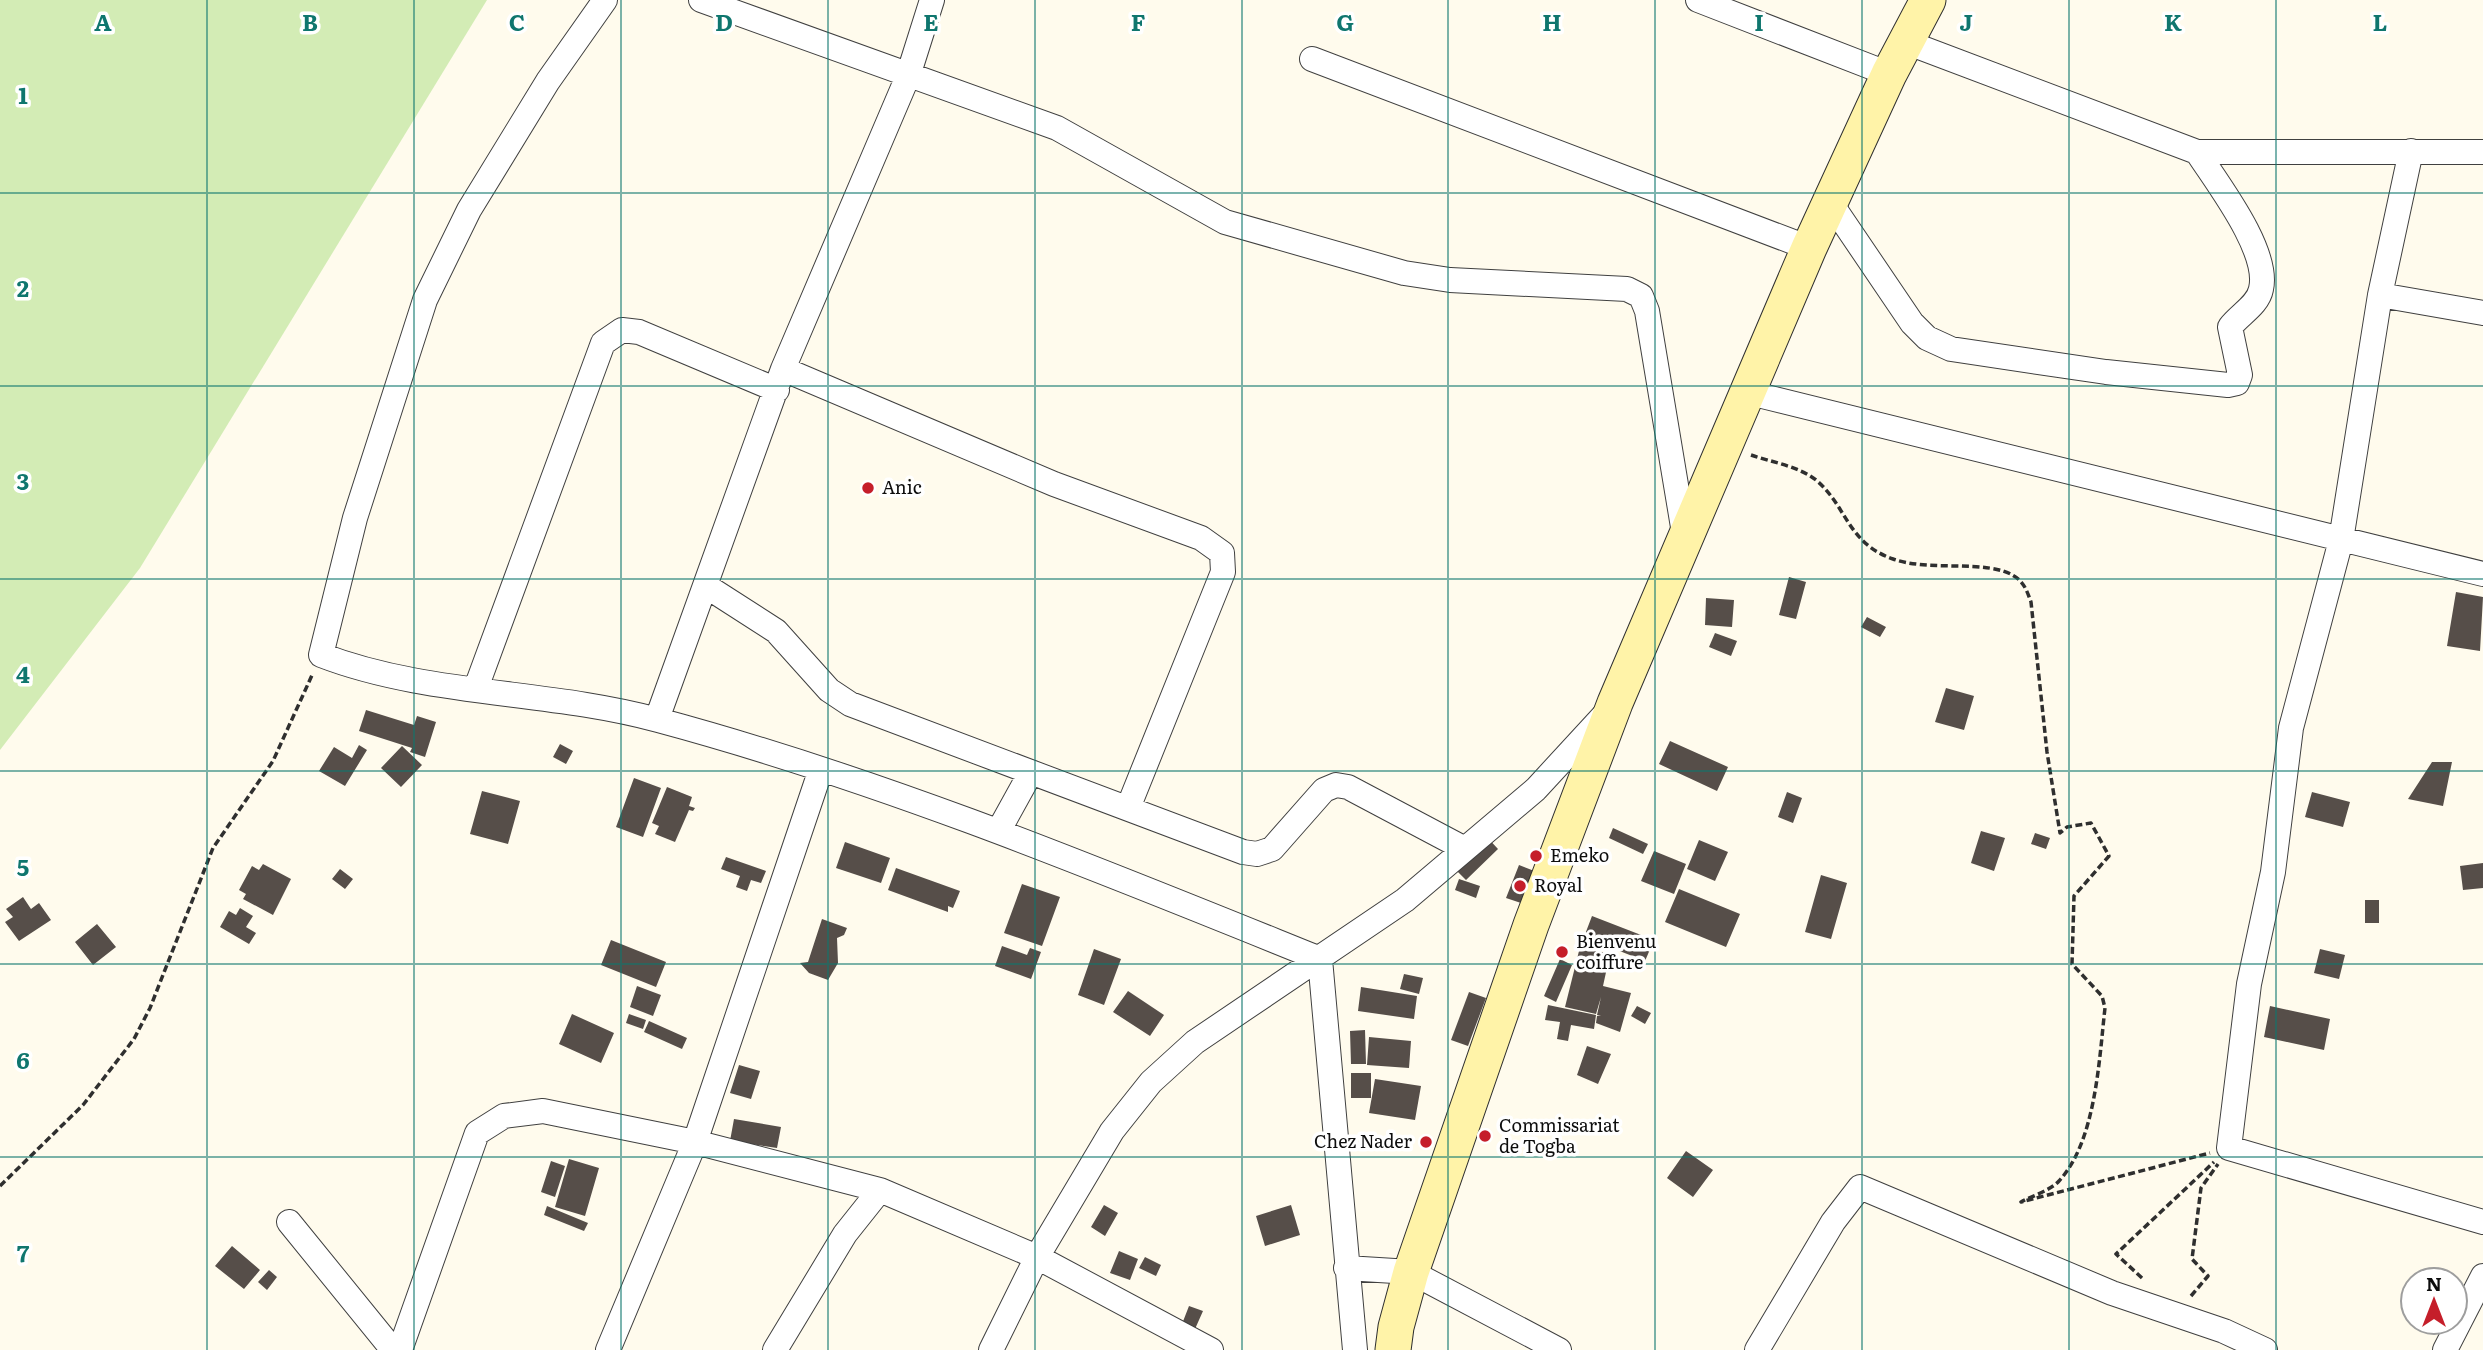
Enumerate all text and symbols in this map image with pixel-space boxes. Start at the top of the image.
text: A [94,4,112,38]
text: B [302,4,318,38]
text: C [509,4,525,38]
text: D [715,4,733,38]
text: E [923,4,939,38]
text: F [1131,4,1146,38]
text: G [1336,4,1354,38]
text: H [1542,4,1562,38]
text: I [1754,4,1764,38]
text: J [1959,4,1973,38]
text: K [2164,4,2182,38]
text: L [2373,4,2387,38]
text: 1 [18,77,28,111]
text: 2 [17,270,29,304]
text: 3 [17,463,29,497]
place label: Anic [882,473,922,500]
marker: Anic [860,480,876,496]
text: 4 [16,656,30,690]
place label: Emeko [1550,841,1609,868]
marker: Emeko [1528,848,1544,864]
text: 5 [17,849,29,883]
place label: Royal [1534,871,1583,898]
marker: Royal [1512,878,1528,894]
place label: Bienvenu coiffure [1576,927,1656,975]
marker: Bienvenu coiffure [1554,944,1570,960]
text: 6 [16,1042,30,1076]
place label: Commissariat de Togba [1499,1111,1620,1159]
place label: Chez Nader [1314,1127,1412,1154]
marker: Commissariat de Togba [1477,1128,1493,1144]
marker: Chez Nader [1418,1134,1434,1150]
text: 7 [17,1235,30,1269]
north arrow [2399,1266,2469,1336]
text: N [2426,1269,2442,1297]

